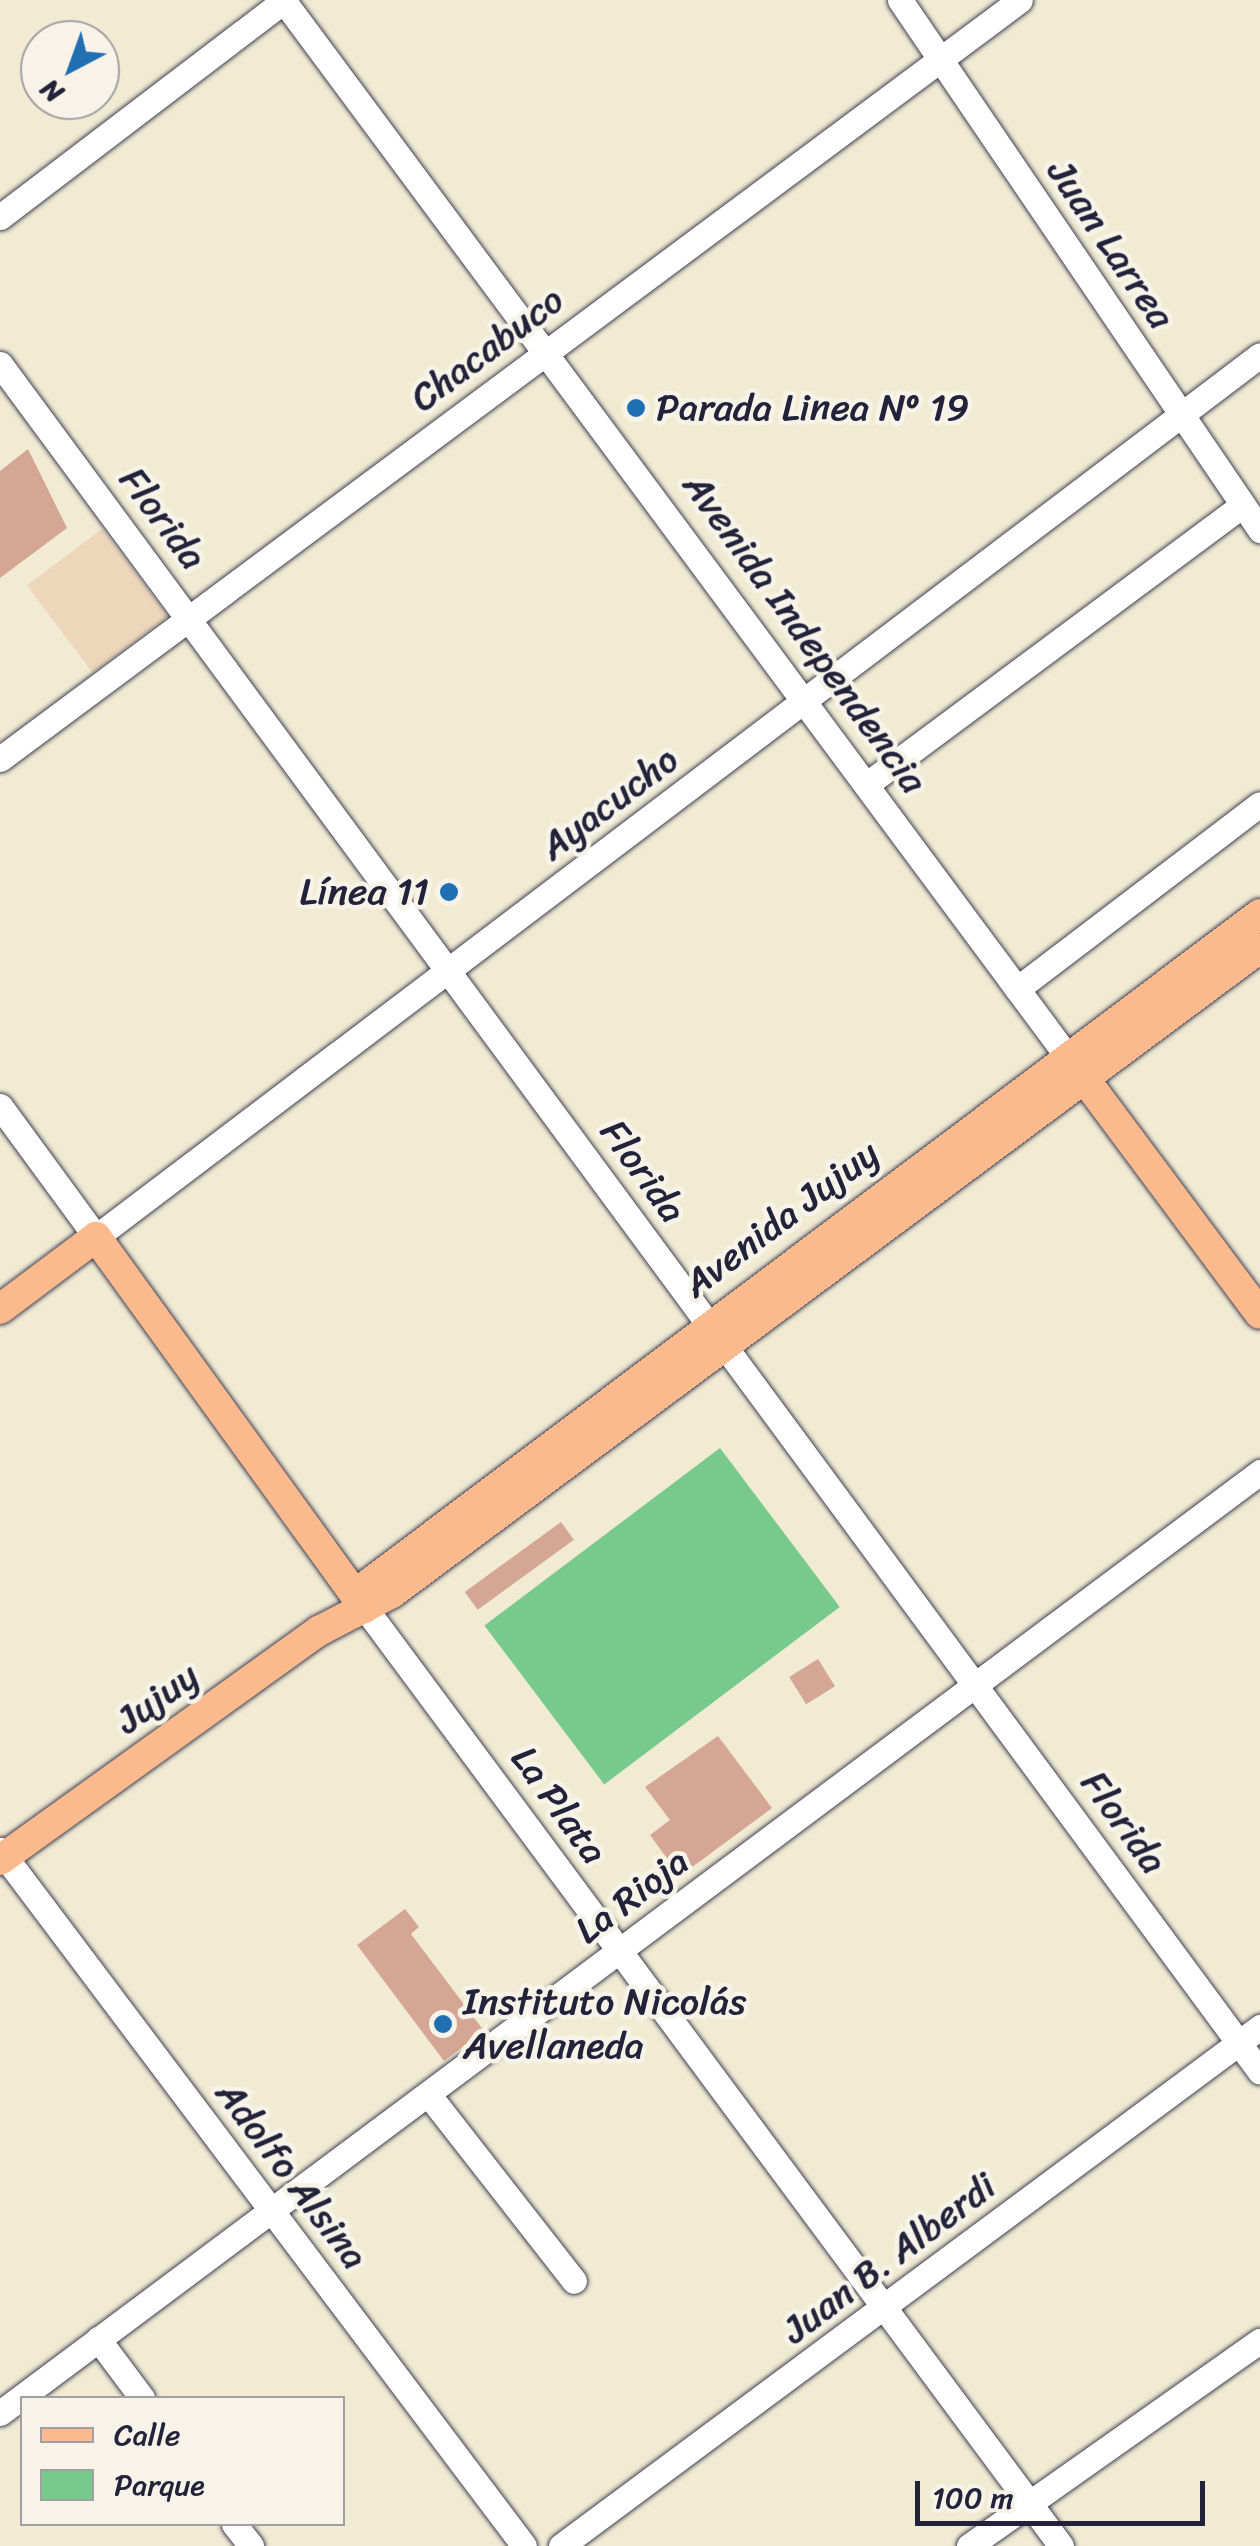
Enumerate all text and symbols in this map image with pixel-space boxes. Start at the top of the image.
north arrow [20,20,120,120]
text: N [28,67,75,116]
street label: Juan Larrea [1038,151,1184,337]
street label: Chacabuco [402,277,572,421]
place label: Parada Linea Nº 19 [656,385,969,431]
marker: Parada Linea Nº 19 [625,397,647,419]
street label: Florida [110,458,216,578]
street label: Avenida Independencia [673,464,937,802]
street label: Ayacucho [531,736,687,870]
place label: Línea 11 [299,869,429,915]
marker: Línea 11 [438,881,460,903]
street label: Florida [590,1111,696,1231]
street label: Avenida Jujuy [674,1131,888,1307]
street label: Jujuy [107,1653,207,1743]
street label: La Plata [501,1737,617,1873]
street label: Florida [1071,1762,1177,1882]
street label: La Rioja [566,1838,698,1954]
place label: Instituto Nicolás Avellaneda [463,1979,745,2068]
marker: Instituto Nicolás Avellaneda [432,2013,454,2035]
street label: Adolfo Alsina [206,2072,378,2278]
street label: Juan B. Alberdi [774,2163,1004,2353]
legend [20,2396,345,2526]
text: Calle [114,2408,180,2462]
text: Parque [114,2458,205,2512]
scale bar [920,2461,1210,2523]
text: 100 m [932,2471,1014,2525]

